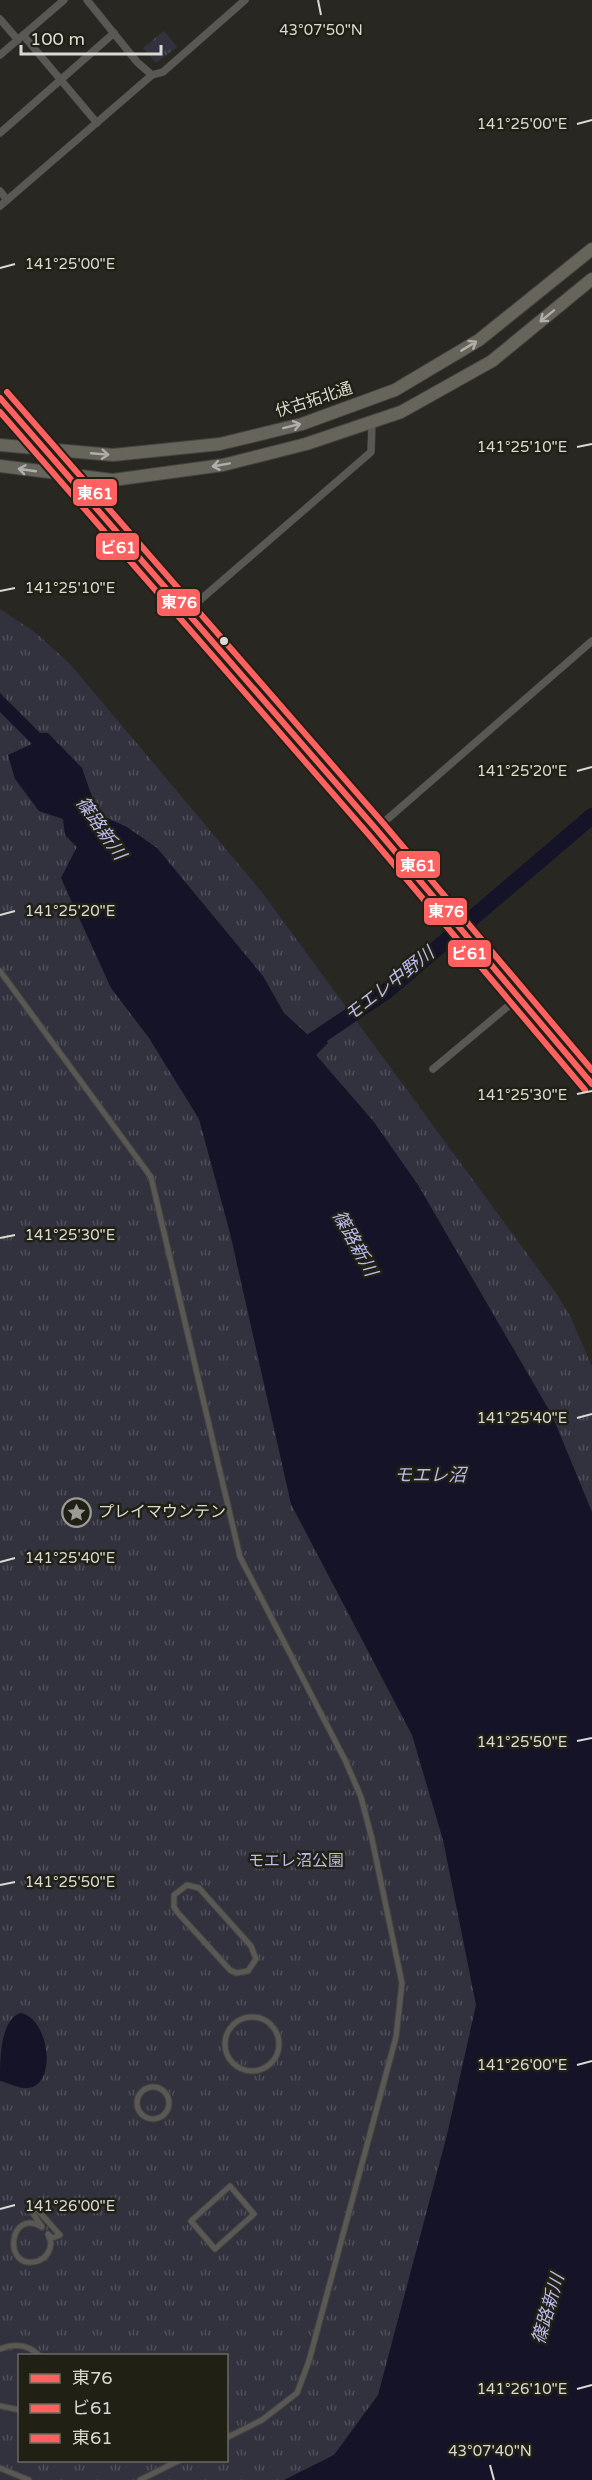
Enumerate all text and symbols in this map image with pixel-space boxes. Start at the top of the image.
scale bar [21,18,160,56]
text: 43°07'50"N [279,21,363,39]
text: 100 m [30,28,85,50]
text: 141°25'00"E [477,115,567,133]
text: 141°25'00"E [25,255,115,273]
one-way arrow [539,310,555,323]
one-way arrow [460,340,477,352]
street label: 伏古拓北通 [273,378,355,422]
one-way arrow [282,420,301,431]
text: 141°25'10"E [477,438,567,456]
one-way arrow [90,449,110,460]
one-way arrow [211,459,231,470]
one-way arrow [18,464,38,475]
line badge: 東61 [72,478,118,507]
text: 東61 [77,484,113,504]
line badge: ビ61 [95,532,140,561]
text: ビ61 [100,538,136,558]
text: 141°25'10"E [25,579,115,597]
line badge: 東76 [156,588,201,617]
text: 東76 [161,593,197,613]
unlabelled marker [218,635,230,647]
text: 141°25'20"E [477,762,567,780]
water label: 篠路新川 [71,792,132,865]
line badge: 東61 [395,850,441,879]
text: 東61 [400,856,436,876]
line badge: 東76 [423,897,468,926]
text: 141°25'20"E [25,902,115,920]
text: 東76 [428,902,464,922]
line badge: ビ61 [447,939,492,968]
water label: モエレ中野川 [340,941,440,1026]
text: ビ61 [451,944,487,964]
text: 141°25'30"E [477,1086,567,1104]
water label: 篠路新川 [328,1206,383,1282]
text: 141°25'30"E [25,1226,115,1244]
text: 141°25'40"E [477,1409,567,1427]
water label: モエレ沼 [394,1464,469,1486]
place icon: プレイマウンテン [61,1496,93,1528]
place label: プレイマウンテン [98,1502,226,1522]
text: 141°25'40"E [25,1549,115,1567]
text: 141°25'50"E [477,1733,567,1751]
park label: モエレ沼公園 [248,1851,344,1871]
text: 141°25'50"E [25,1873,115,1891]
text: 141°26'00"E [477,2056,567,2074]
text: 141°26'00"E [25,2197,115,2215]
water label: 篠路新川 [528,2269,569,2347]
legend [18,2354,228,2462]
text: 東76 [72,2367,113,2389]
text: 141°26'10"E [477,2380,567,2398]
text: ビ61 [72,2397,113,2419]
text: 東61 [72,2427,113,2449]
text: 43°07'40"N [448,2442,532,2460]

